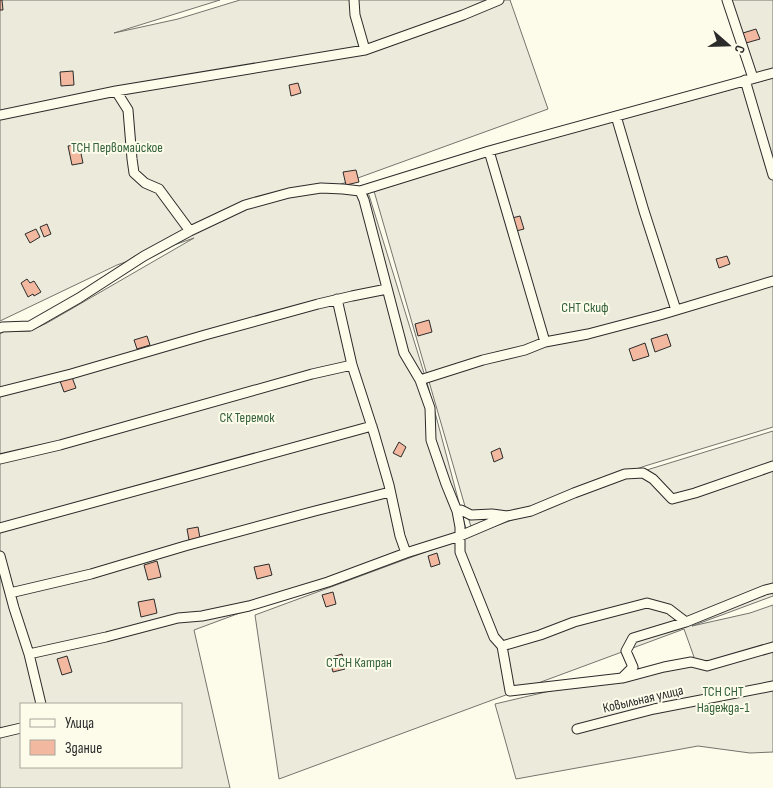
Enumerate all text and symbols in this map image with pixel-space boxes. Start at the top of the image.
north arrow [703,20,753,70]
text: С [731,43,749,56]
park label: ТСН Первомайское [71,139,163,156]
park label: СНТ Скиф [561,299,609,316]
park label: СК Теремок [219,409,275,426]
park label: СТСН Катран [326,654,392,671]
street label: Ковыльная улица [601,681,685,717]
park label: ТСН СНТ Надежда-1 [697,683,749,716]
legend [20,703,182,768]
text: Улица [65,714,94,733]
text: Здание [65,739,102,758]

